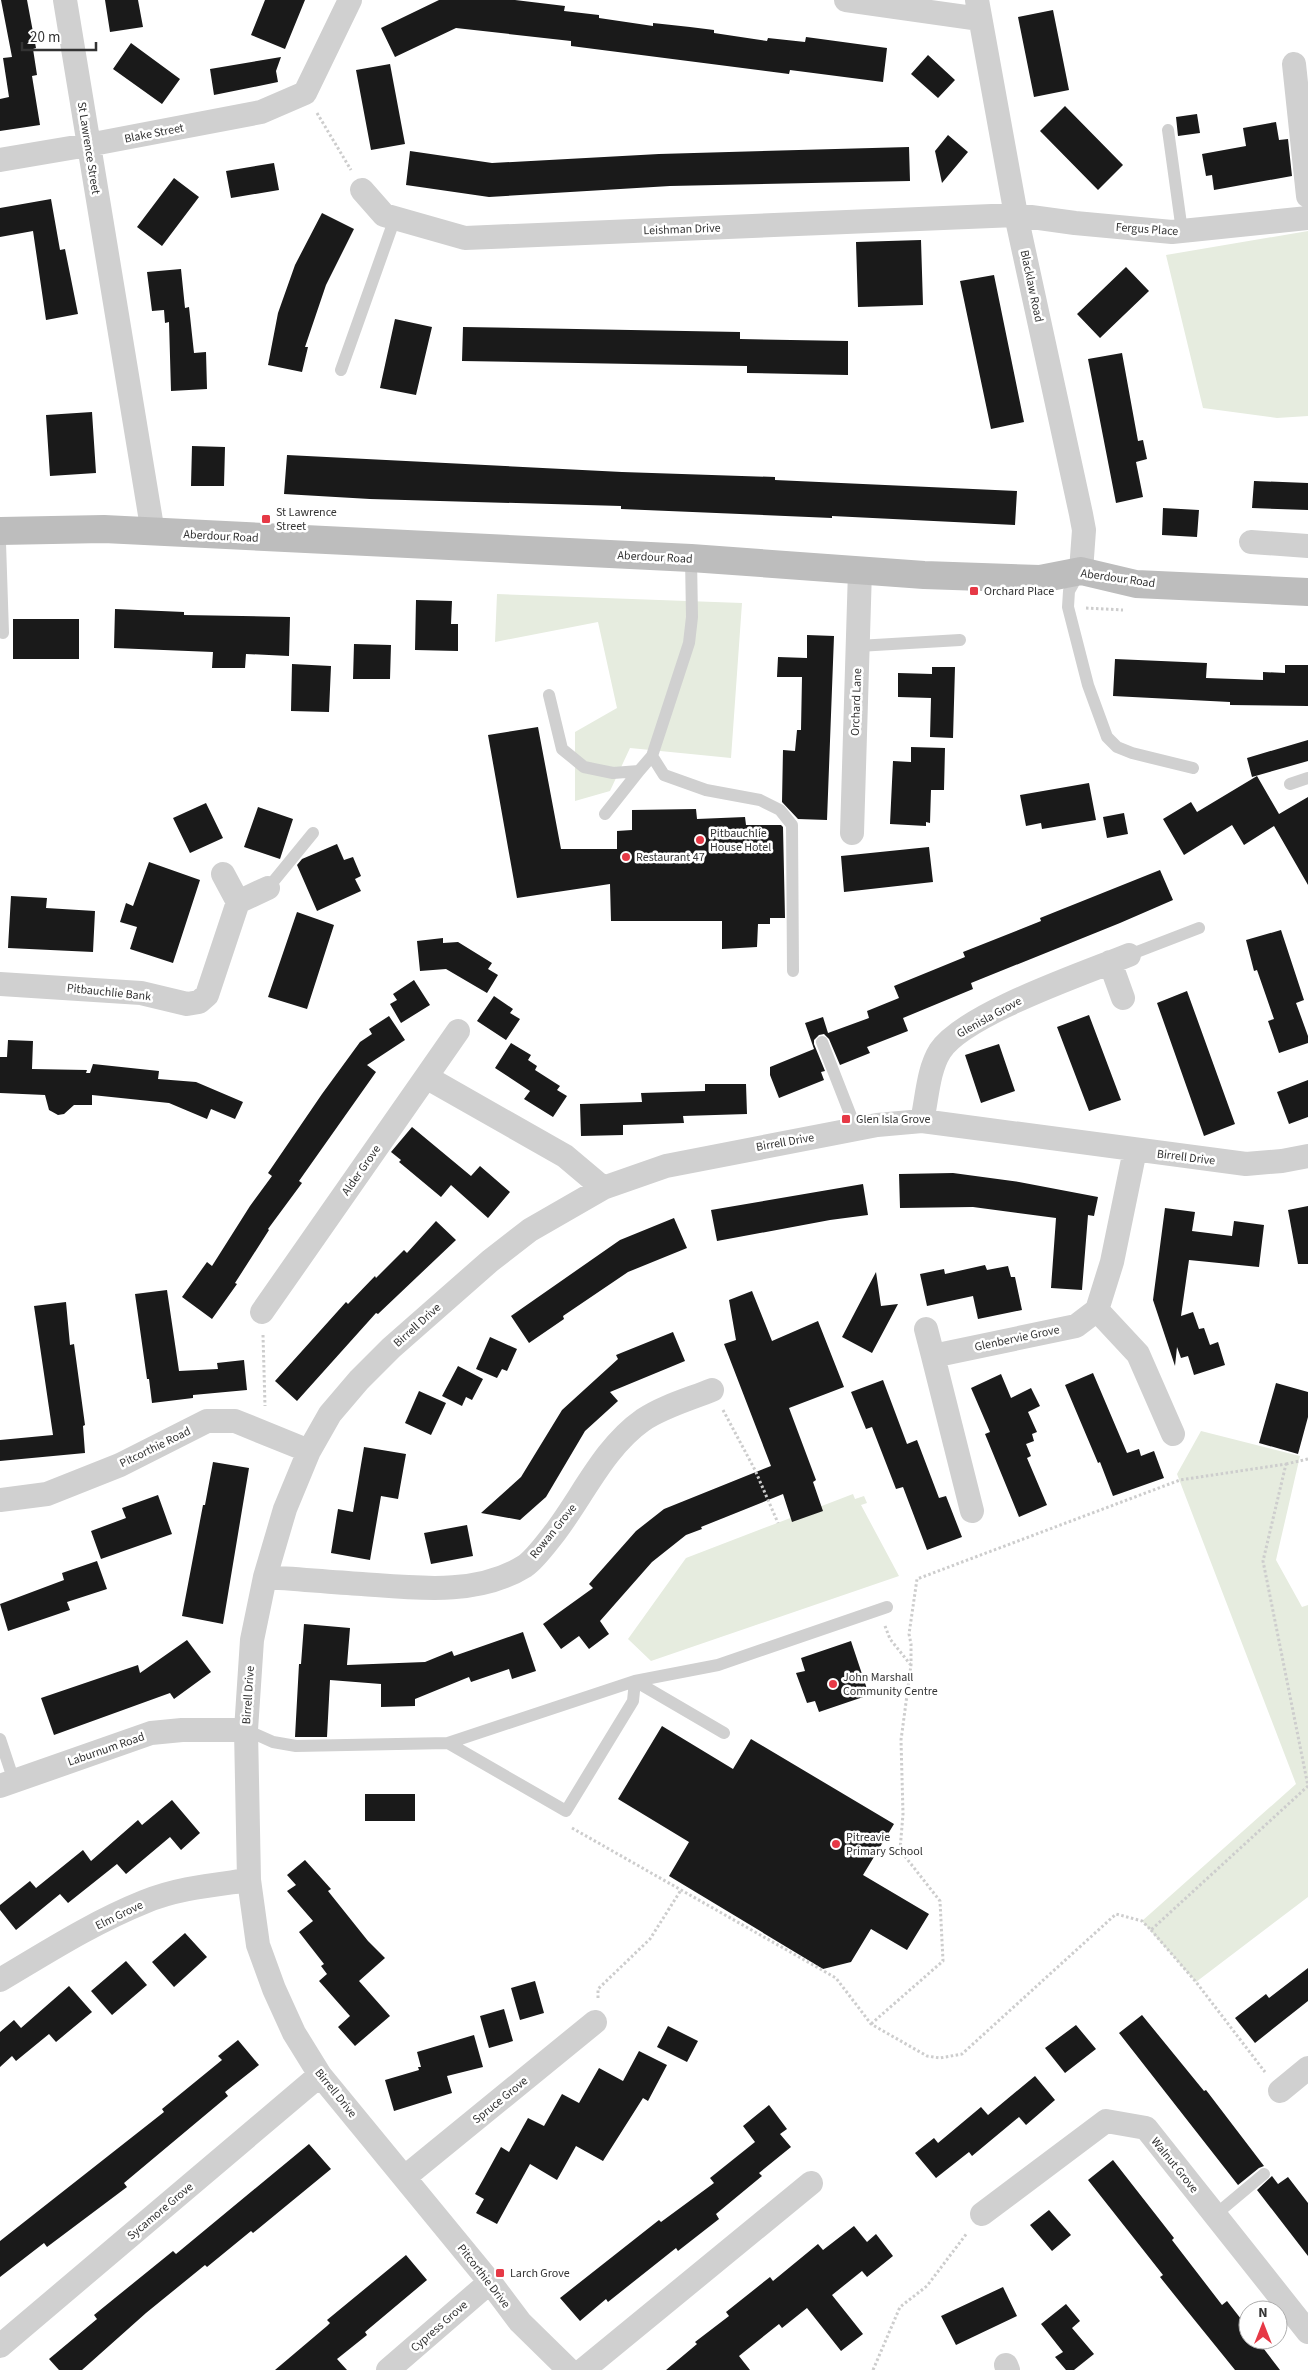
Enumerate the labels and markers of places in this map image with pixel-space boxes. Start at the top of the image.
place label: St Lawrence Street [276,504,337,535]
marker: St Lawrence Street [260,513,272,525]
place label: Orchard Place [984,583,1054,600]
marker: Orchard Place [968,585,980,597]
place label: Pitbauchlie House Hotel [710,825,771,856]
marker: Pitbauchlie House Hotel [694,834,706,846]
place label: Restaurant 47 [636,849,705,866]
marker: Restaurant 47 [620,851,632,863]
place label: Glen Isla Grove [856,1111,931,1128]
marker: Glen Isla Grove [840,1113,852,1125]
place label: John Marshall Community Centre [843,1669,938,1700]
marker: John Marshall Community Centre [827,1678,839,1690]
place label: Pitreavie Primary School [846,1829,923,1860]
marker: Pitreavie Primary School [830,1838,842,1850]
place label: Larch Grove [510,2265,570,2282]
marker: Larch Grove [494,2267,506,2279]

